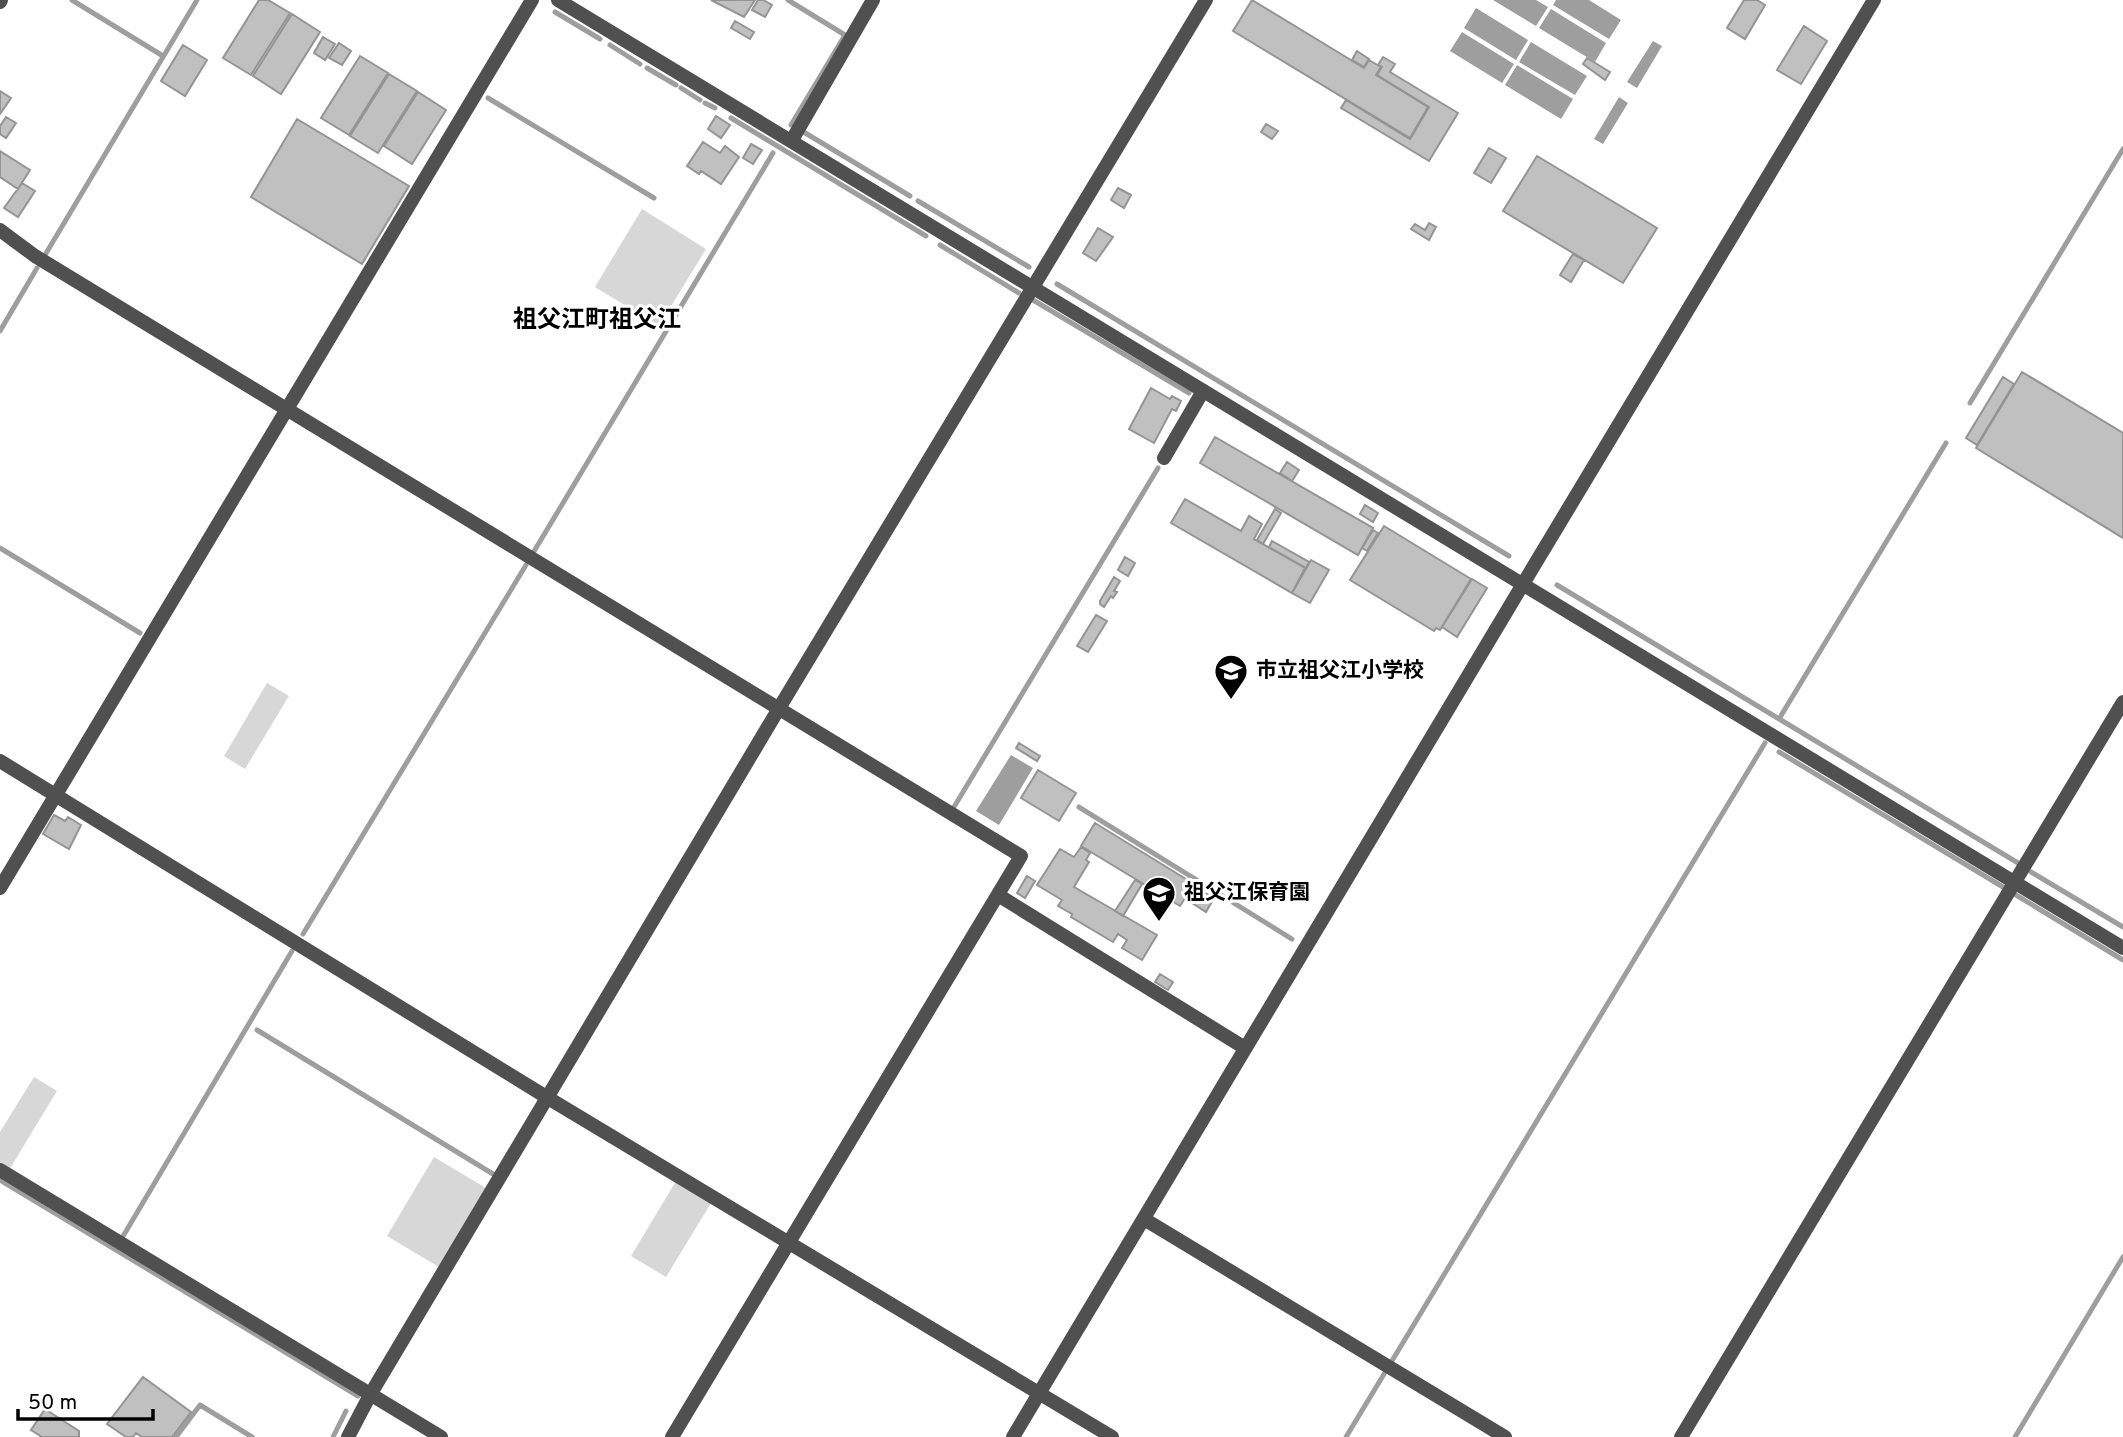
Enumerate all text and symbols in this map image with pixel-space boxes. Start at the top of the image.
district label: 祖父江町祖父江 [513,306,681,336]
school or university icon: 市立祖父江小学校 [1212,652,1250,701]
place label: 市立祖父江小学校 [1256,658,1424,685]
school or university icon: 祖父江保育園 [1140,874,1178,923]
place label: 祖父江保育園 [1184,880,1310,907]
scale bar [18,1378,152,1422]
text: 50 m [28,1390,77,1417]

